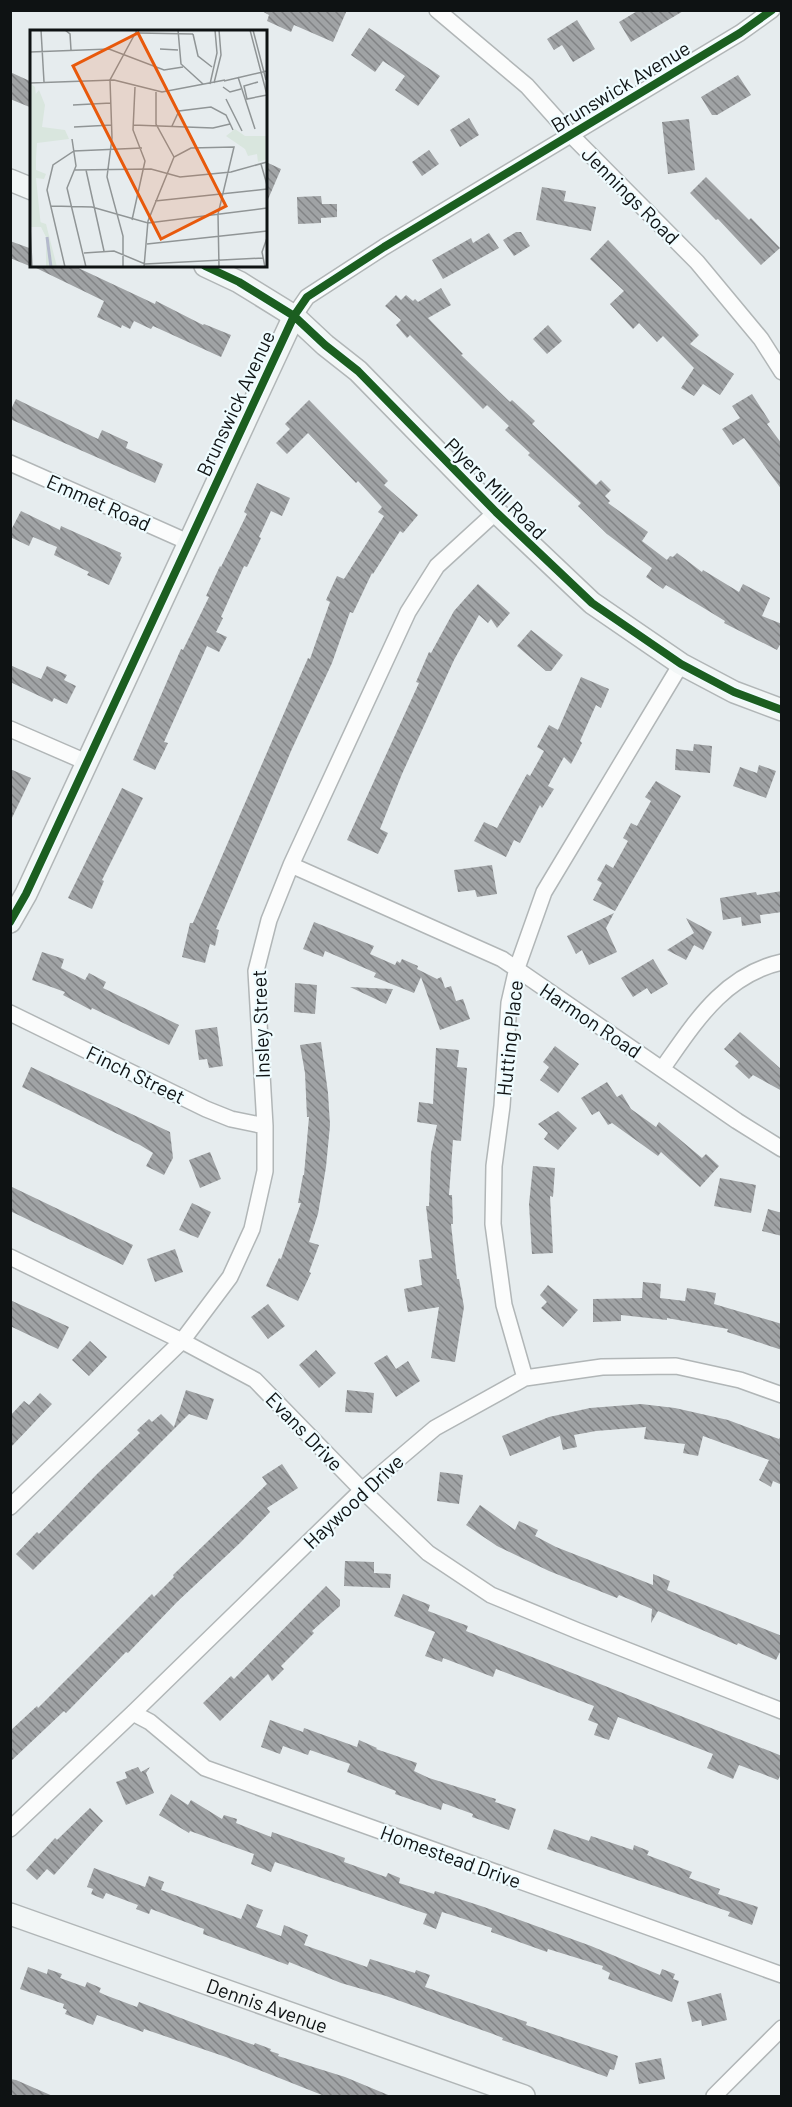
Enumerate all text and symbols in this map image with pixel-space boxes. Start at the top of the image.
inset map [30,30,267,267]
street label: Brunswick Avenue [546,35,694,137]
street label: Jennings Road [577,141,685,249]
street label: Brunswick Avenue [191,326,279,480]
street label: Plyers Mill Road [440,432,552,544]
street label: Emmet Road [43,468,155,536]
street label: Insley Street [246,969,274,1079]
street label: Harmon Road [536,977,646,1063]
street label: Hutting Place [491,979,527,1097]
street label: Finch Street [83,1040,189,1108]
street label: Evans Drive [261,1386,349,1476]
street label: Haywood Drive [298,1449,408,1553]
street label: Homestead Drive [377,1819,525,1893]
street label: Dennis Avenue [203,1973,331,2038]

